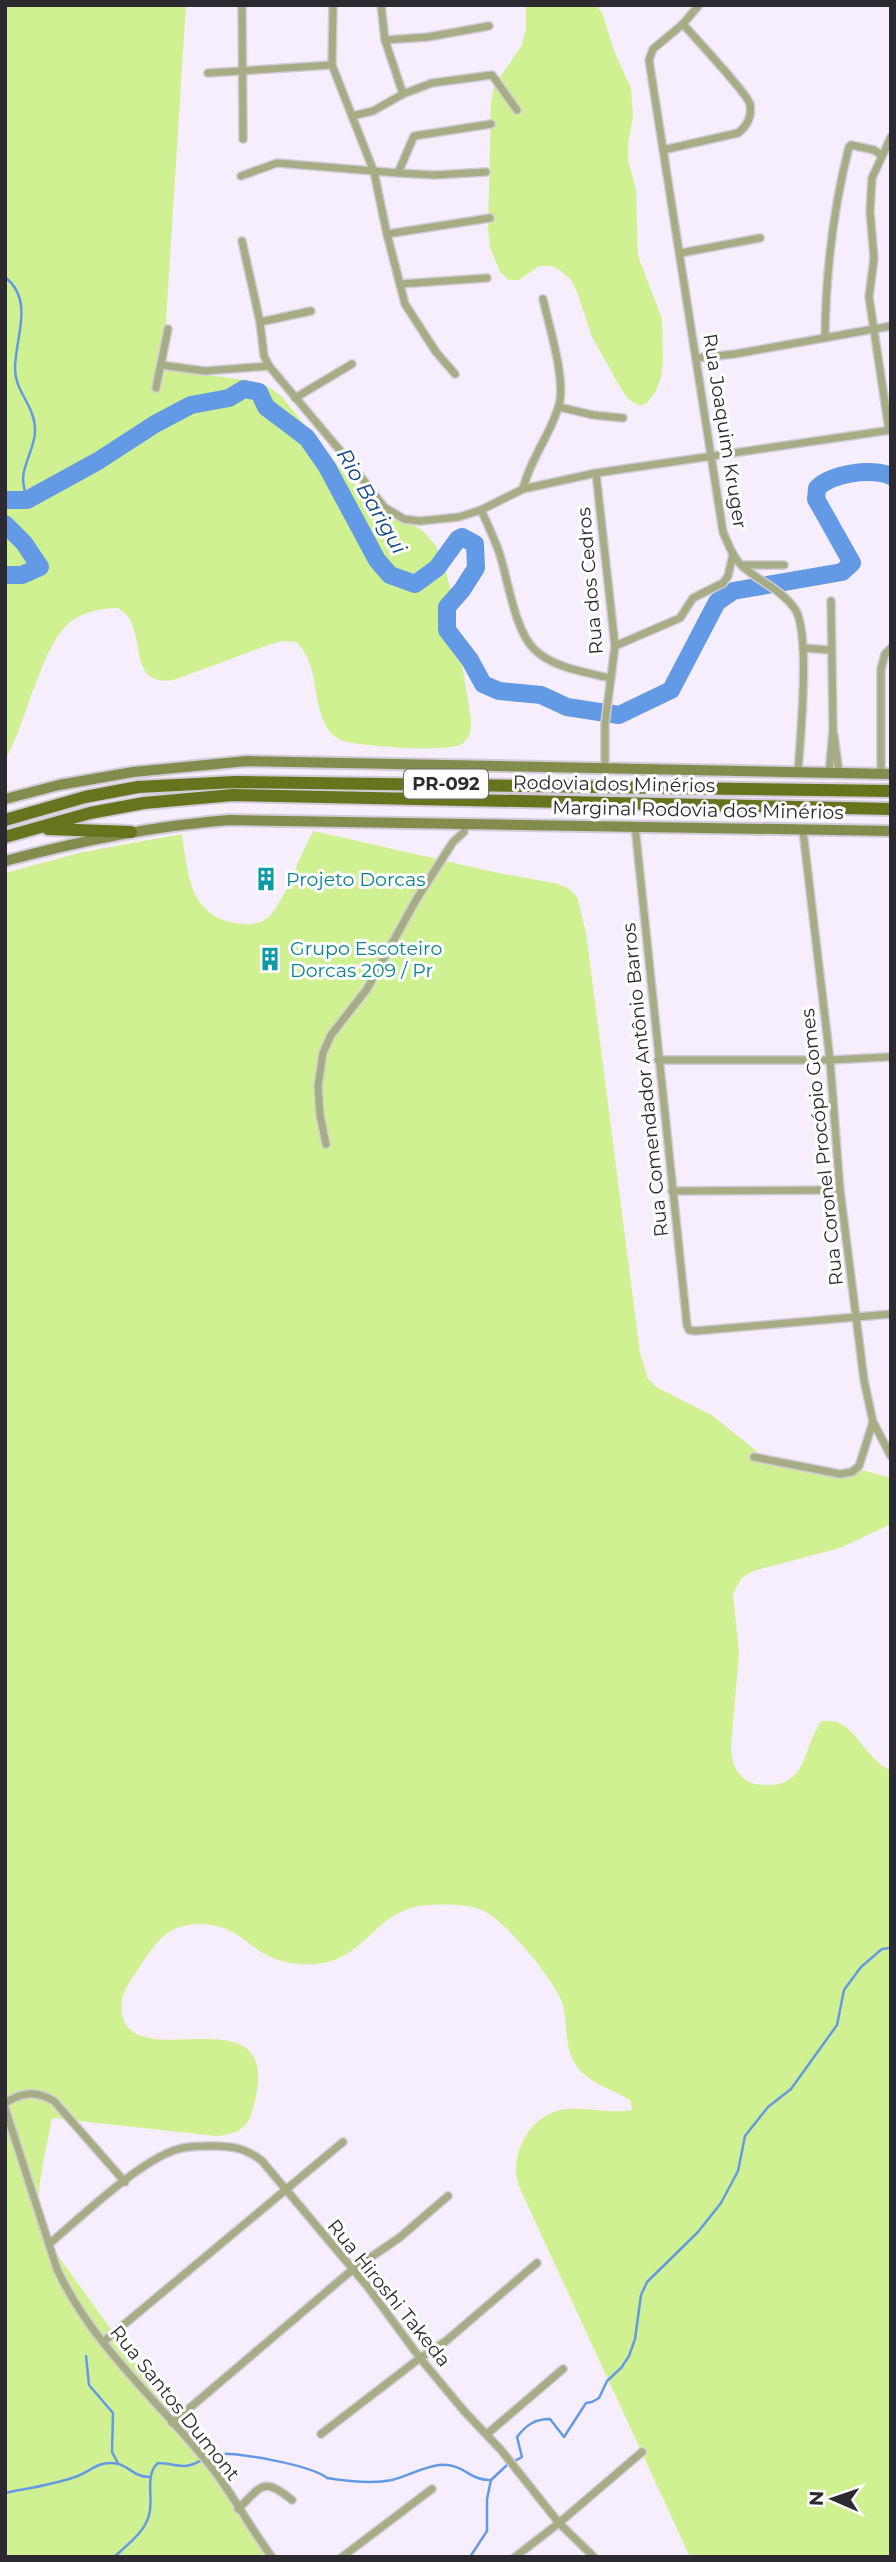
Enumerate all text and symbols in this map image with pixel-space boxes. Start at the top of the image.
street label: Rua Joaquim Kruger [698,332,752,530]
water label: Rio Barigui [332,444,412,558]
street label: Rua dos Cedros [572,506,608,656]
road number: PR-092 [404,770,488,798]
street label: Rodovia dos Minérios [513,771,715,797]
street label: Marginal Rodovia dos Minérios [552,796,844,824]
building icon: Projeto Dorcas [252,865,280,893]
place label: Projeto Dorcas [286,868,426,891]
street label: Rua Comendador Antônio Barros [617,922,673,1238]
place label: Grupo Escoteiro Dorcas 209 / Pr [290,937,442,982]
building icon: Grupo Escoteiro Dorcas 209 / Pr [256,945,284,973]
street label: Rua Coronel Procópio Gomes [796,1007,848,1287]
street label: Rua Hiroshi Takeda [323,2215,455,2371]
street label: Rua Santos Dumont [105,2321,245,2485]
north arrow [798,2464,868,2534]
text: N [805,2490,828,2507]

